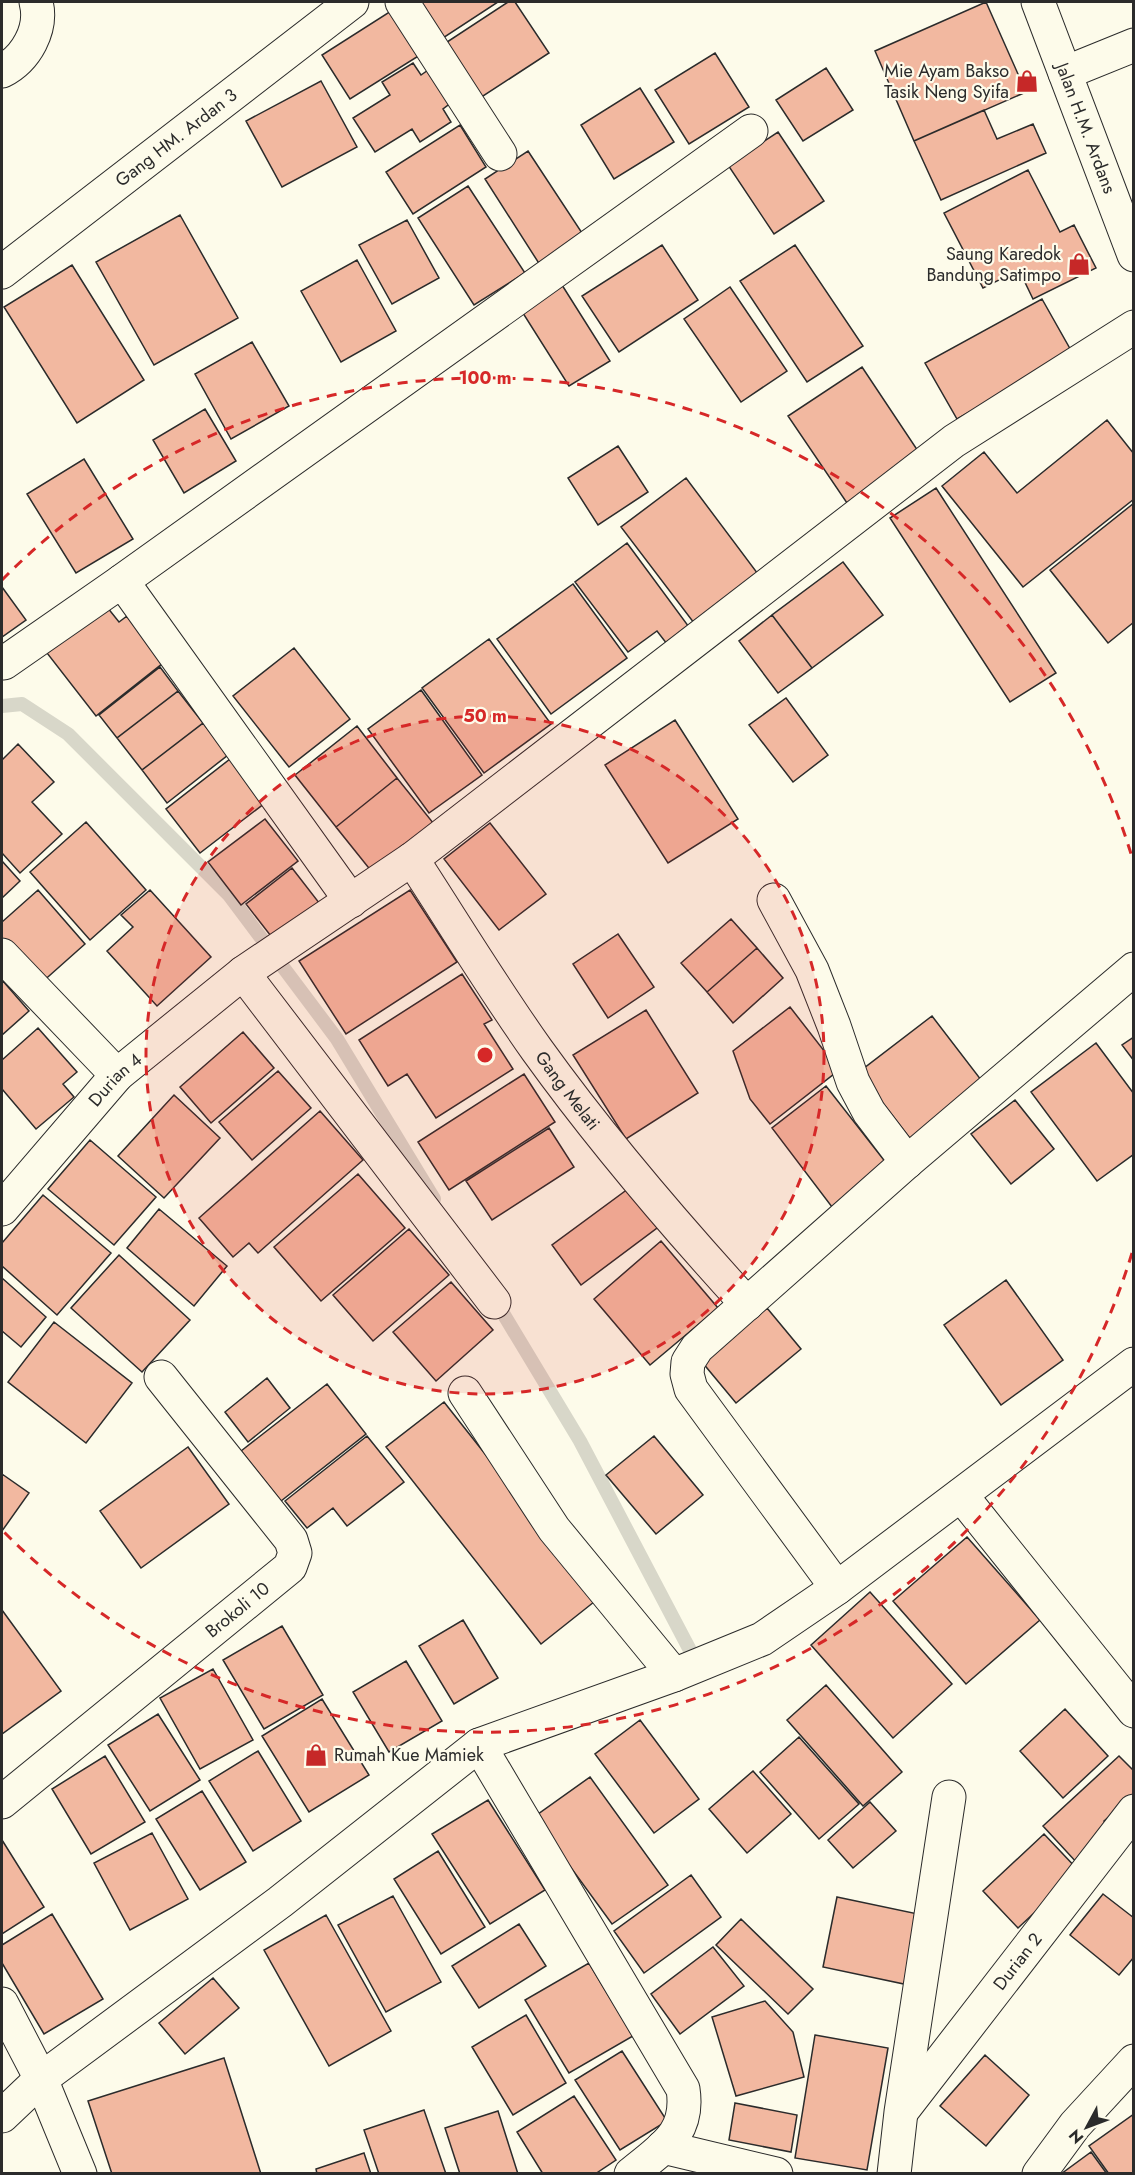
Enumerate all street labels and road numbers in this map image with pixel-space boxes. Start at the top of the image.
street label: Jalan H.M. Ardans [1049,57,1123,197]
street label: Gang HM. Ardan 3 [110,82,243,193]
street label: Gang Melati [529,1046,606,1136]
street label: Durian 4 [82,1047,148,1112]
street label: Brokoli 10 [200,1575,276,1644]
street label: Durian 2 [987,1927,1048,1996]

